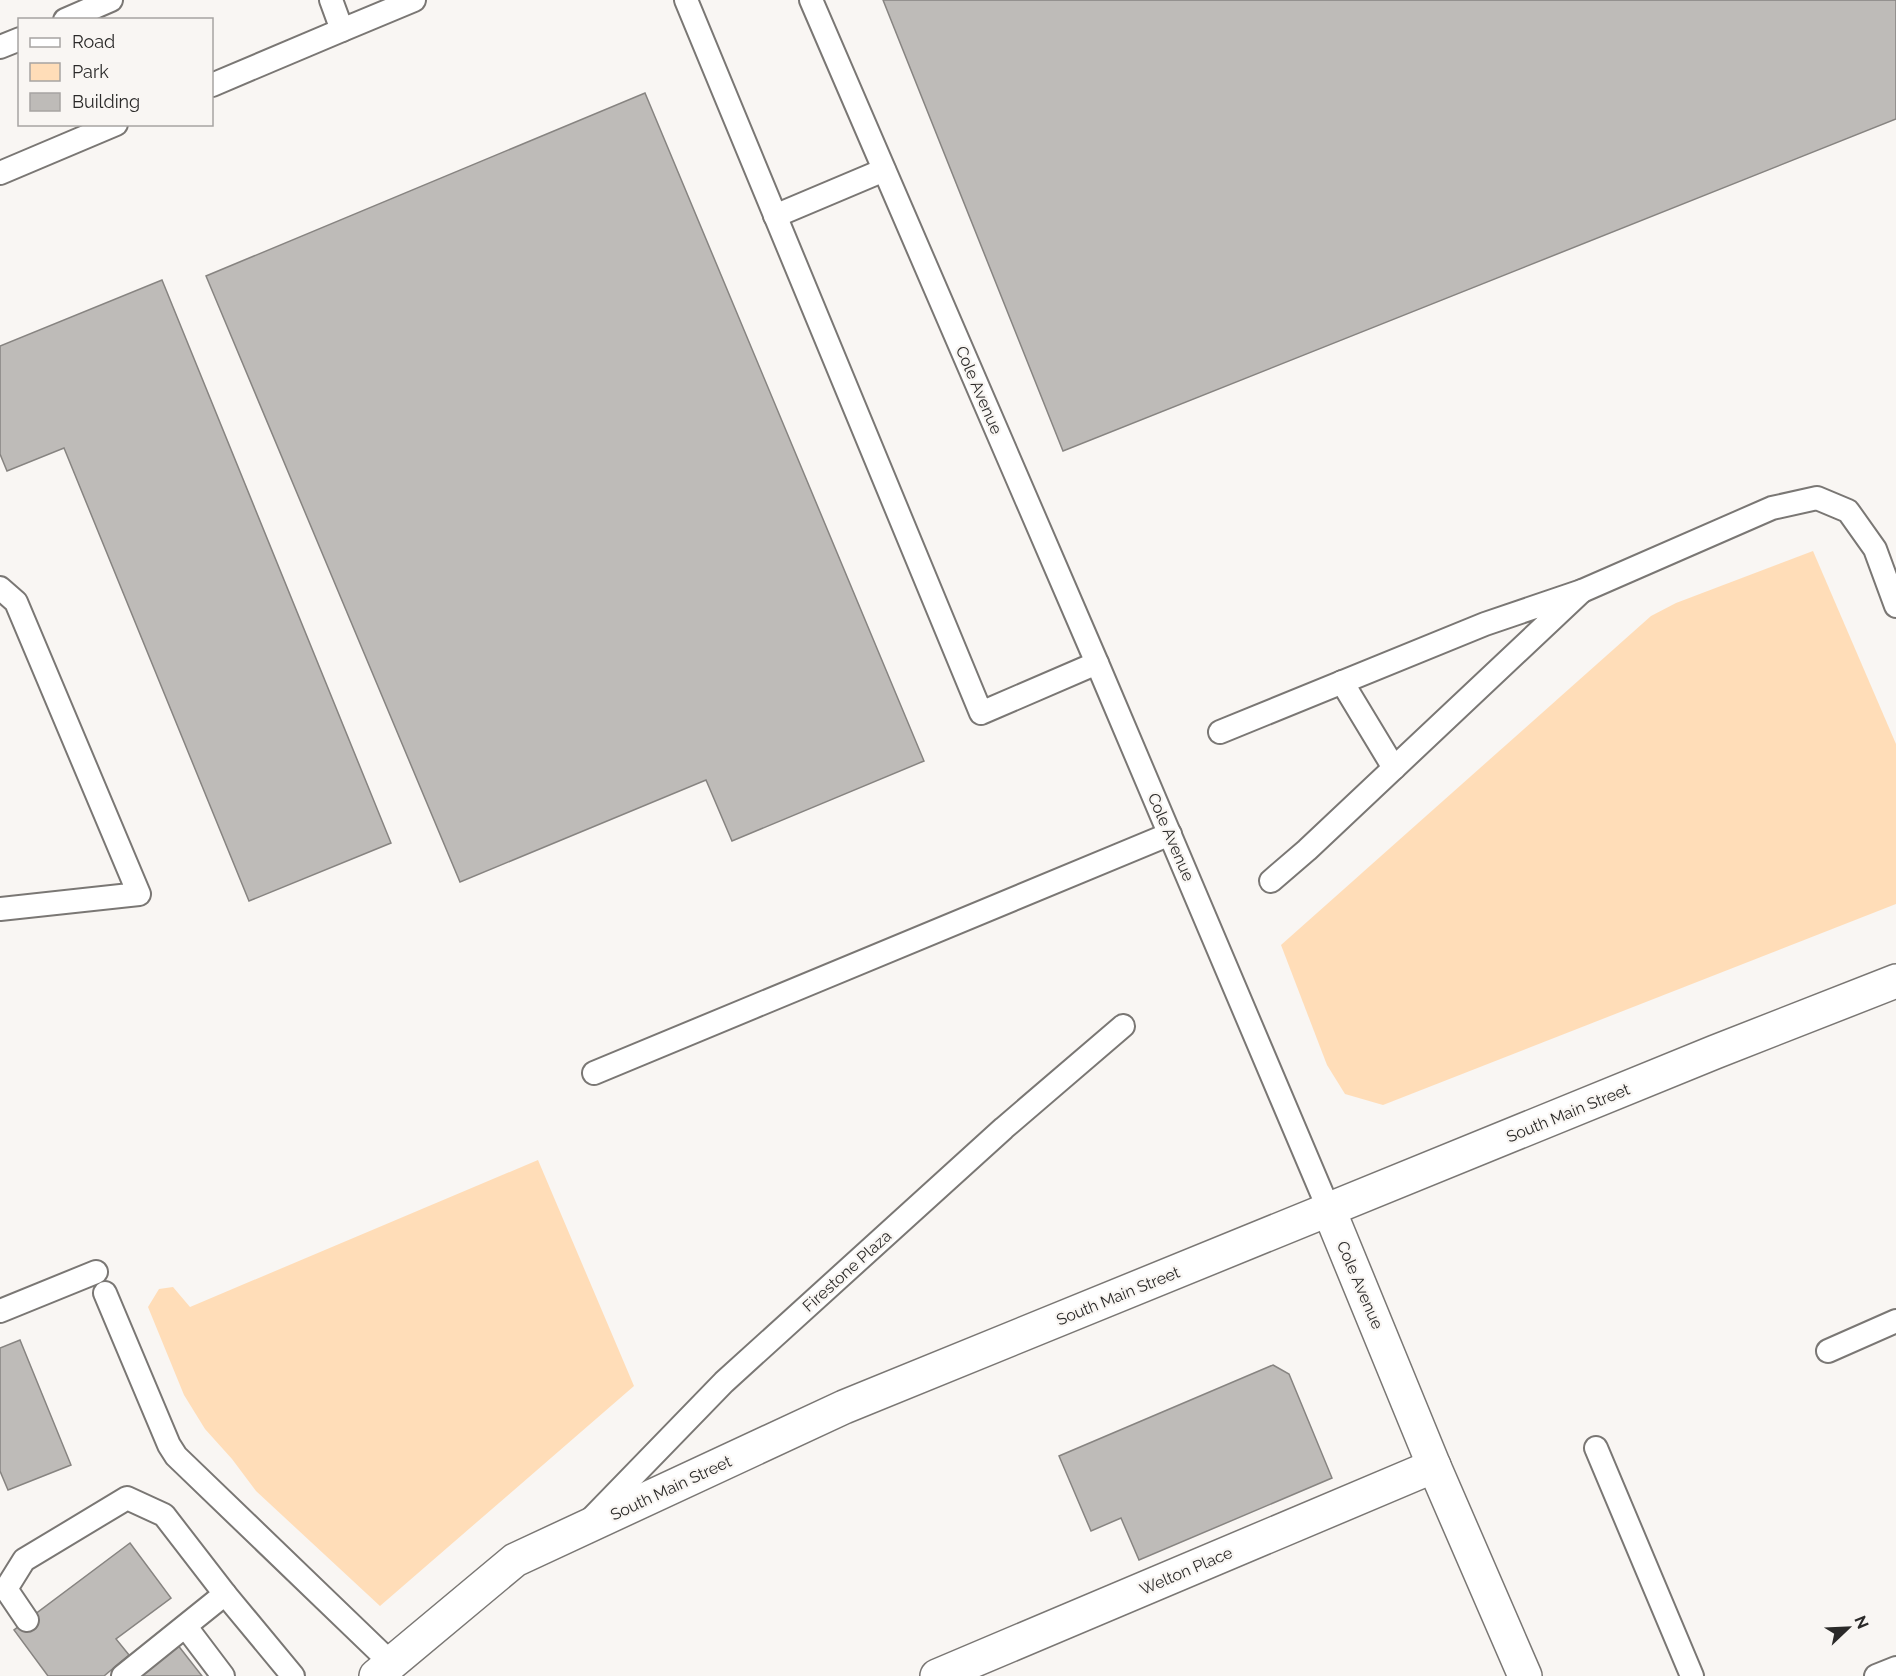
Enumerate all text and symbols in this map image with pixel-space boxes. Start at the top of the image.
legend [18,18,213,126]
text: Road [72,31,115,52]
text: Park [72,61,109,82]
text: Building [72,91,140,112]
street label: Cole Avenue [952,343,1006,437]
street label: Cole Avenue [1144,790,1198,884]
street label: South Main Street [1504,1079,1633,1146]
street label: Firestone Plaza [799,1226,895,1316]
street label: Cole Avenue [1333,1238,1387,1332]
street label: South Main Street [1054,1262,1183,1329]
street label: South Main Street [607,1451,735,1524]
street label: Welton Place [1137,1543,1235,1599]
north arrow [1818,1598,1878,1658]
text: N [1850,1613,1872,1632]

